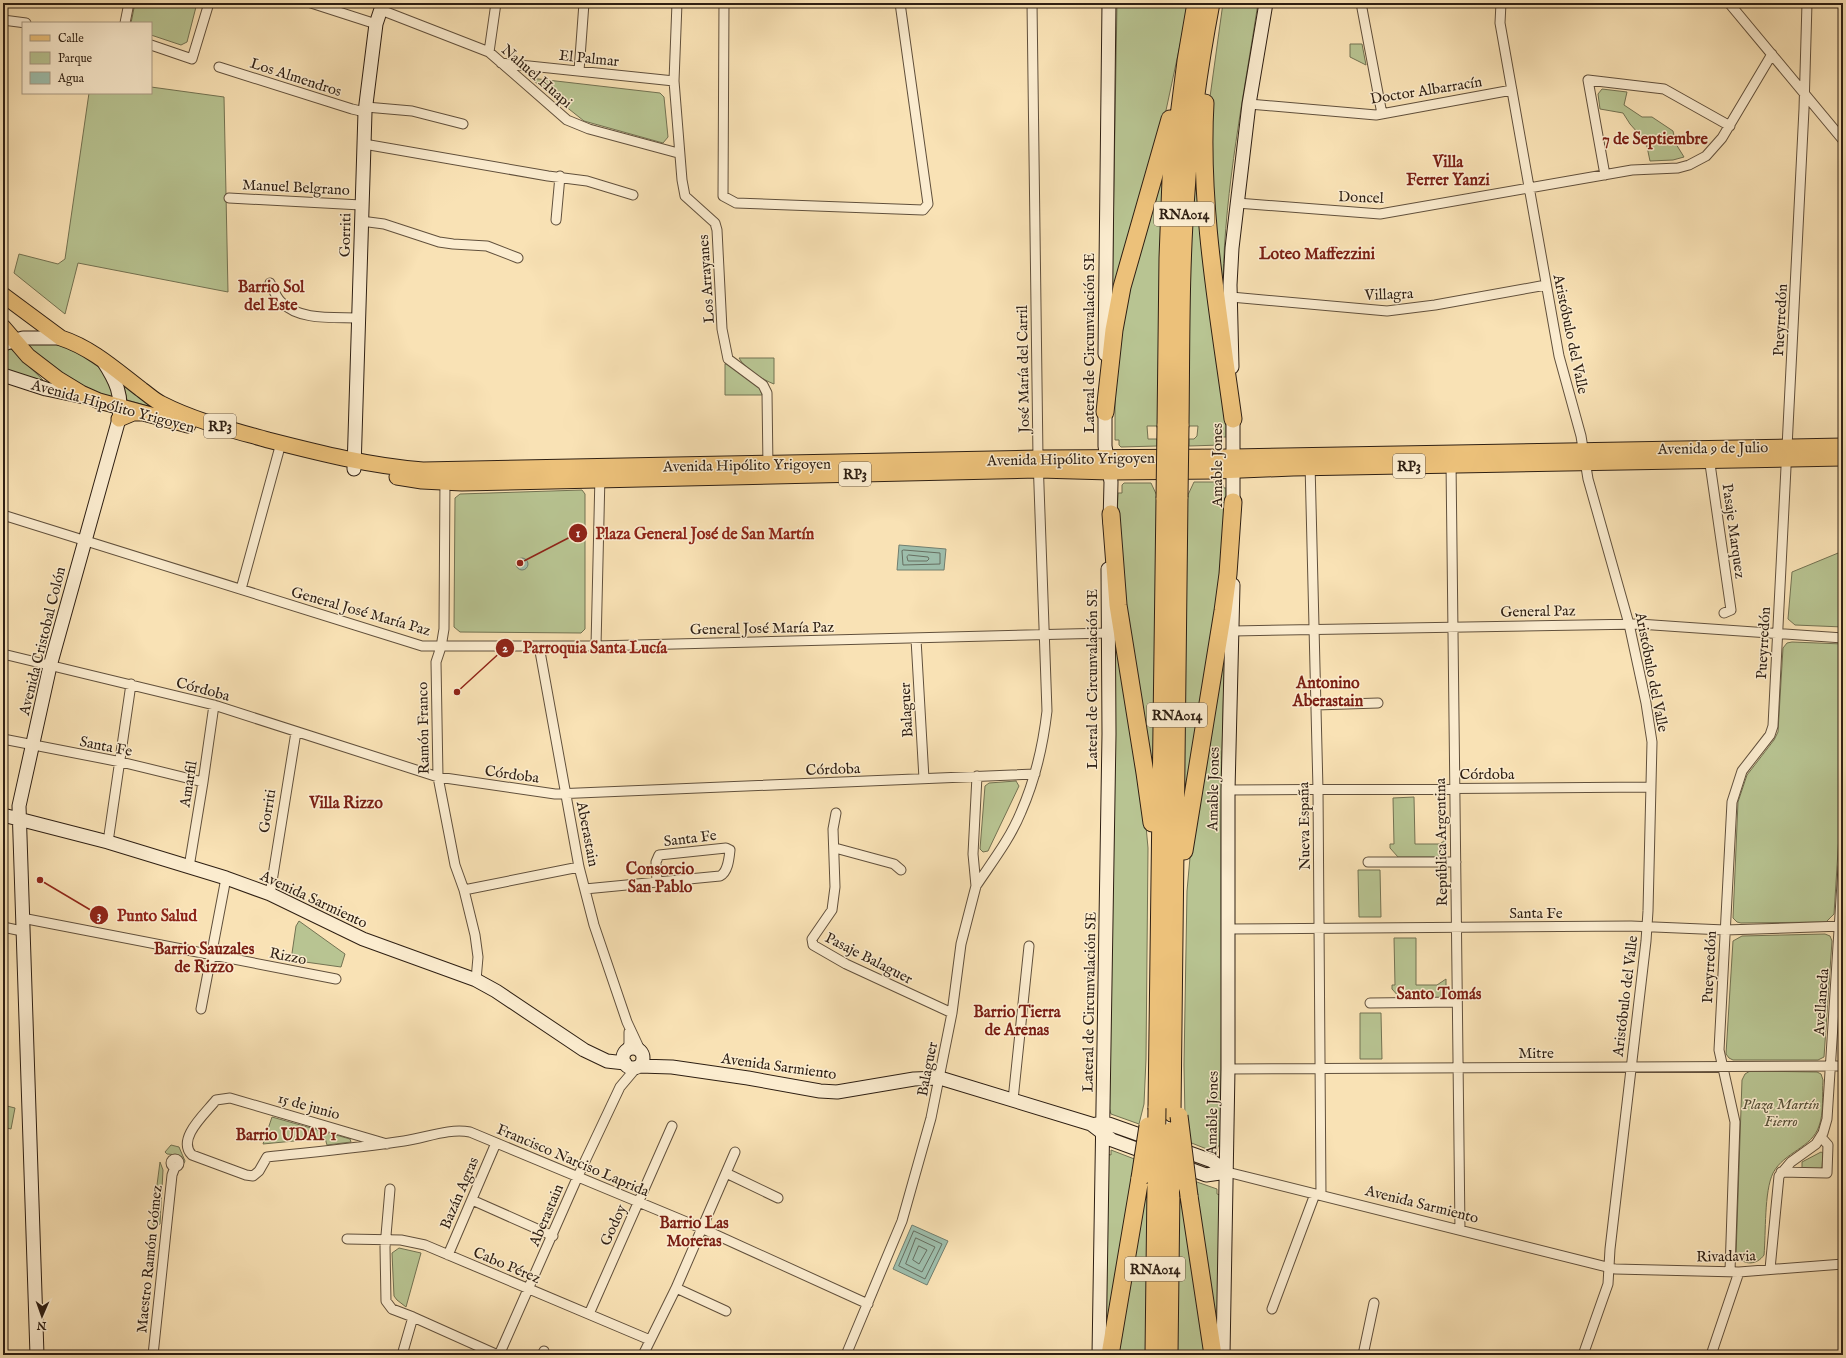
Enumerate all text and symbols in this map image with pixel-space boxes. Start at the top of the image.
legend [22,22,152,94]
text: Calle [58,31,84,46]
street label: Nahuel Huapi [497,40,576,112]
street label: El Palmar [558,46,621,71]
text: Parque [58,51,93,67]
street label: Los Almendros [248,54,344,101]
text: Agua [57,71,85,86]
street label: Doctor Albarracín [1369,72,1483,109]
district label: 7 de Septiembre [1602,130,1708,150]
district label: Villa Ferrer Yanzi [1406,153,1490,191]
street label: Manuel Belgrano [242,175,350,200]
street label: Doncel [1338,187,1385,208]
road number: RNA014 [1154,202,1214,226]
street label: Gorriti [336,213,355,257]
street label: Los Arrayanes [694,234,719,324]
district label: Loteo Maffezzini [1259,245,1376,265]
street label: Lateral de Circunvalación SE [1080,253,1099,433]
street label: Aristóbulo del Valle [1548,272,1592,396]
district label: Barrio Sol del Este [238,278,305,316]
street label: Pueyrredón [1769,283,1792,357]
street label: Villagra [1363,284,1414,305]
street label: José María del Carril [1013,304,1034,435]
street label: Avenida Hipólito Yrigoyen [28,375,196,437]
road number: RP3 [204,414,236,438]
street label: Amable Jones [1208,423,1227,508]
street label: Avenida 9 de Julio [1657,438,1768,459]
street label: Avenida Hipólito Yrigoyen [986,449,1155,470]
road number: RP3 [1393,454,1425,478]
street label: Avenida Hipólito Yrigoyen [662,455,831,476]
road number: RP3 [839,462,871,486]
street label: Pasaje Marquez [1717,482,1750,580]
callout: Plaza General José de San Martín [568,519,822,547]
text: Plaza General José de San Martín [596,525,815,545]
text: 1 [576,526,581,541]
street label: Avenida Cristobal Colón [15,565,70,718]
street label: General José María Paz [289,582,433,640]
street label: Lateral de Circunvalación SE [1083,589,1102,769]
street label: General Paz [1500,601,1576,622]
street label: Pueyrredón [1752,606,1775,680]
street label: Aristóbulo del Valle [1630,609,1672,734]
street label: General José María Paz [690,618,834,639]
callout: Parroquia Santa Lucía [495,634,675,662]
text: Parroquia Santa Lucía [523,639,668,659]
text: 2 [502,641,508,656]
street label: Córdoba [174,673,232,706]
district label: Antonino Aberastain [1292,674,1364,712]
street label: Balaguer [896,681,917,738]
street label: Ramón Franco [413,682,434,774]
road number: RNA014 [1147,703,1207,727]
street label: Santa Fe [78,732,134,761]
street label: Amable Jones [1203,747,1224,832]
street label: Amarfil [175,759,202,810]
street label: Córdoba [805,759,861,780]
street label: Córdoba [483,761,541,788]
street label: Córdoba [1460,765,1515,784]
street label: República Argentina [1431,777,1452,906]
street label: Nueva España [1294,781,1315,870]
street label: Gorriti [255,788,280,834]
district label: Villa Rizzo [308,794,383,814]
street label: Aberastain [572,799,603,868]
street label: Santa Fe [662,826,718,851]
district label: Consorcio San Pablo [626,860,695,898]
street label: Avenida Sarmiento [256,866,370,933]
callout: Punto Salud [89,901,205,929]
street label: Santa Fe [1509,904,1563,923]
text: Punto Salud [117,907,197,927]
text: 3 [97,908,101,923]
street label: Lateral de Circunvalación SE [1078,912,1101,1092]
street label: Pasaje Balaguer [822,928,916,989]
street label: Pueyrredón [1698,930,1721,1004]
street label: Aristóbulo del Valle [1609,934,1642,1059]
district label: Barrio Sauzales de Rizzo [154,940,255,978]
street label: Rizzo [268,944,308,969]
street label: Avellaneda [1810,967,1833,1037]
district label: Santo Tomás [1397,985,1482,1005]
district label: Barrio Tierra de Arenas [973,1003,1062,1041]
street label: Balaguer [913,1040,942,1098]
street label: Mitre [1518,1044,1554,1063]
street label: Avenida Sarmiento [719,1049,838,1084]
street label: Amable Jones [1202,1071,1223,1156]
street label: 15 de junio [276,1089,342,1124]
park label: Plaza Martín Fierro [1742,1095,1820,1131]
street label: Francisco Narciso Laprida [494,1120,652,1201]
district label: Barrio UDAP 1 [235,1126,337,1146]
street label: Bazán Agras [436,1154,483,1232]
street label: Aberastain [524,1181,568,1250]
street label: Avenida Sarmiento [1362,1181,1481,1228]
street label: Maestro Ramón Gómez [132,1184,167,1334]
street label: Godoy [596,1201,631,1249]
district label: Barrio Las Moreras [659,1214,729,1252]
street label: Cabo Pérez [470,1243,543,1288]
street label: Rivadavia [1696,1246,1757,1267]
road number: RNA014 [1125,1257,1185,1281]
north arrow [22,1296,62,1336]
text: N [36,1318,48,1332]

